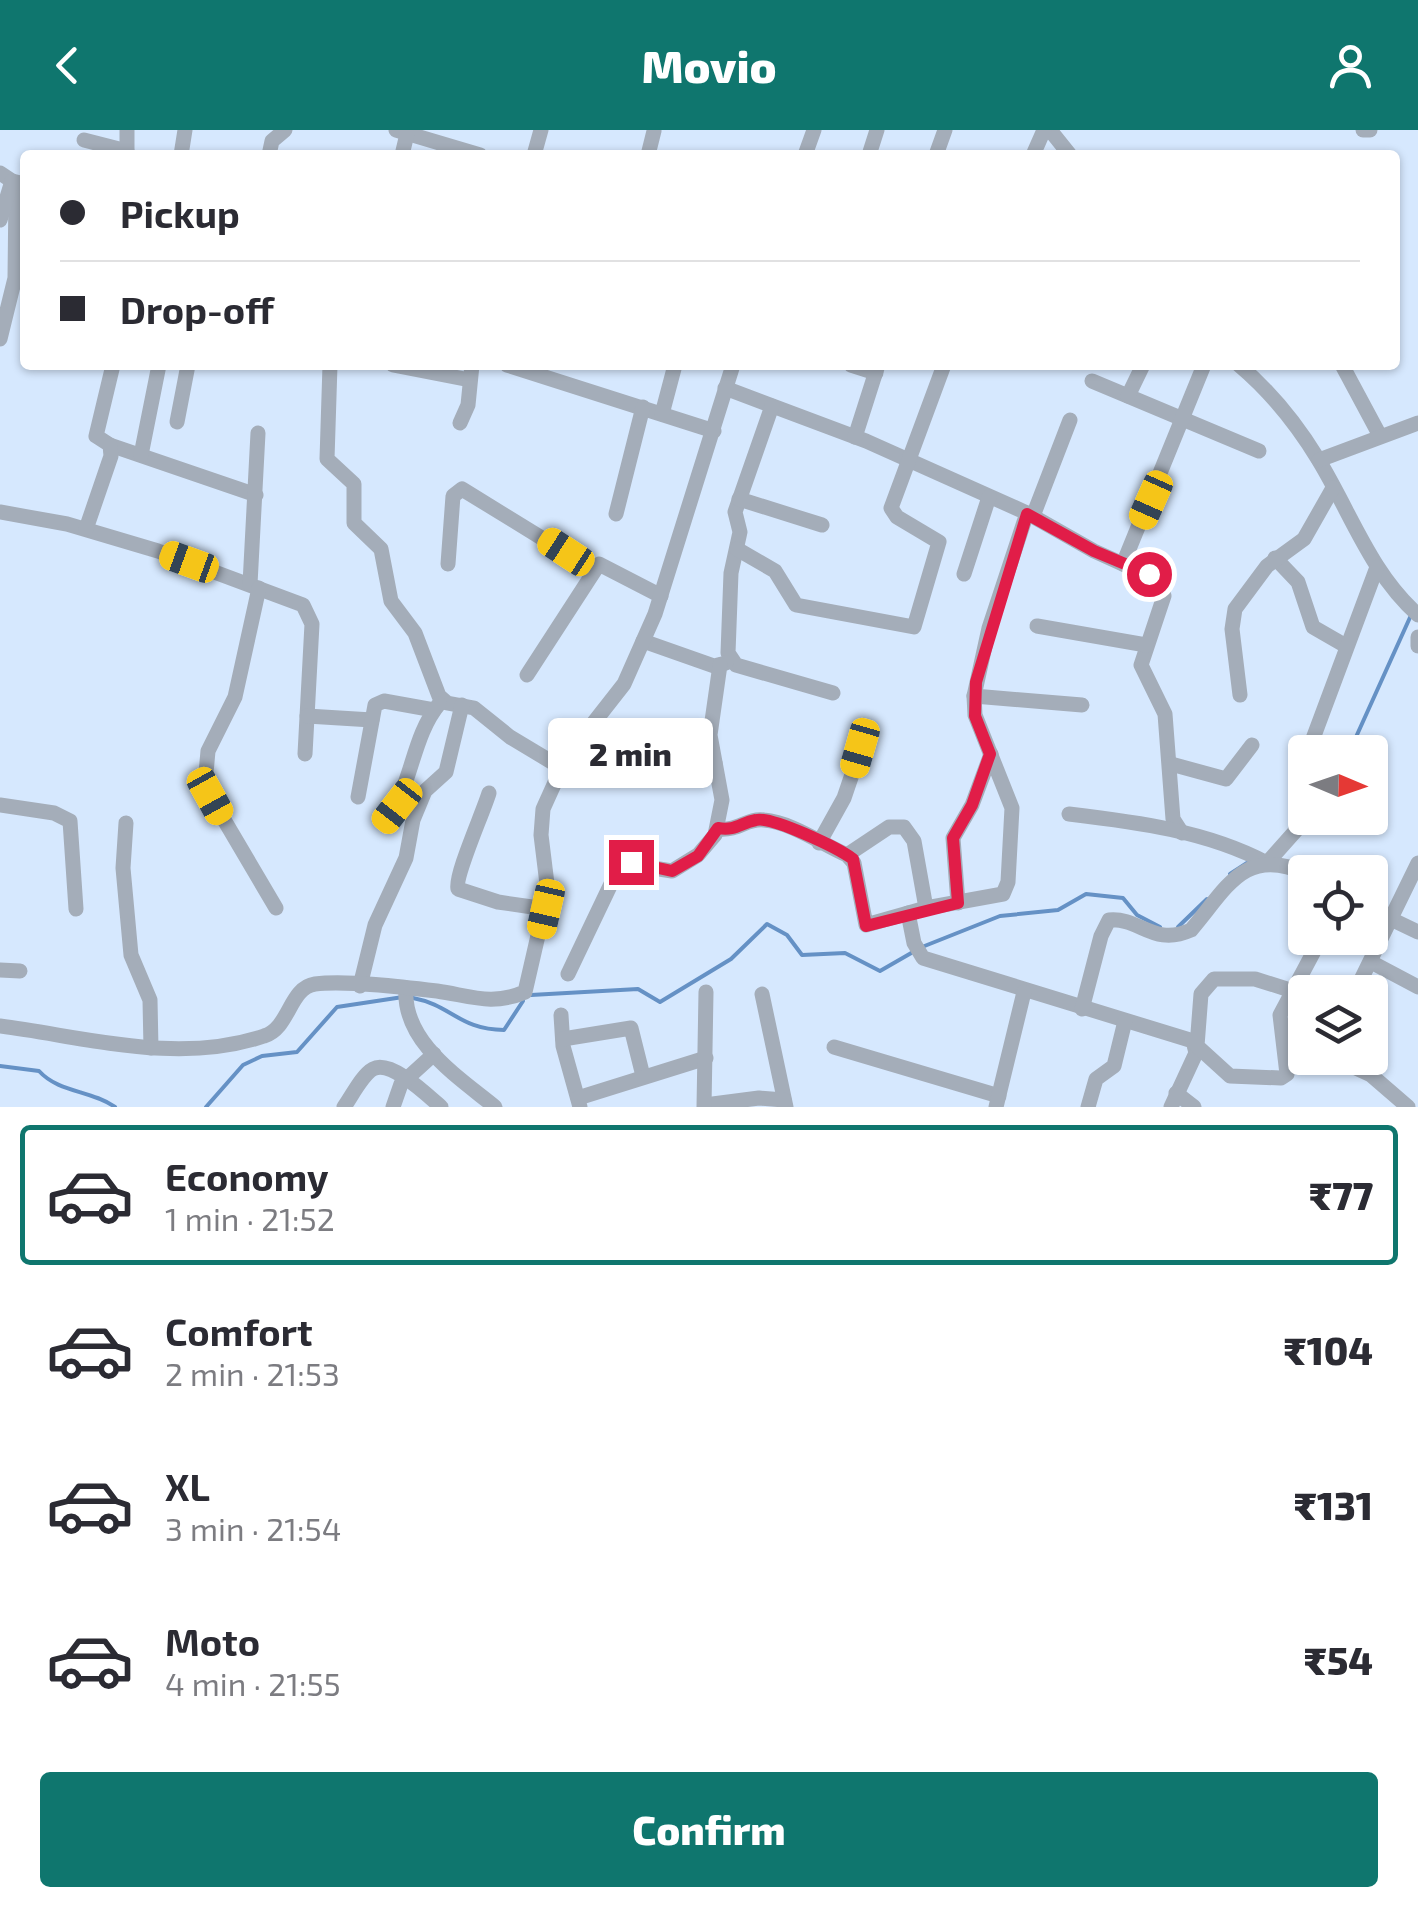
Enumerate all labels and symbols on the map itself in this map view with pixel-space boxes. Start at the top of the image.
car [1125,466,1177,534]
car [533,523,599,581]
car [156,538,222,586]
route start [1127,552,1172,597]
car [837,715,883,781]
callout: 2 min [548,717,714,787]
north arrow [1288,735,1388,835]
car [182,762,238,830]
car [367,773,427,839]
route end [609,840,654,885]
car [525,876,567,942]

